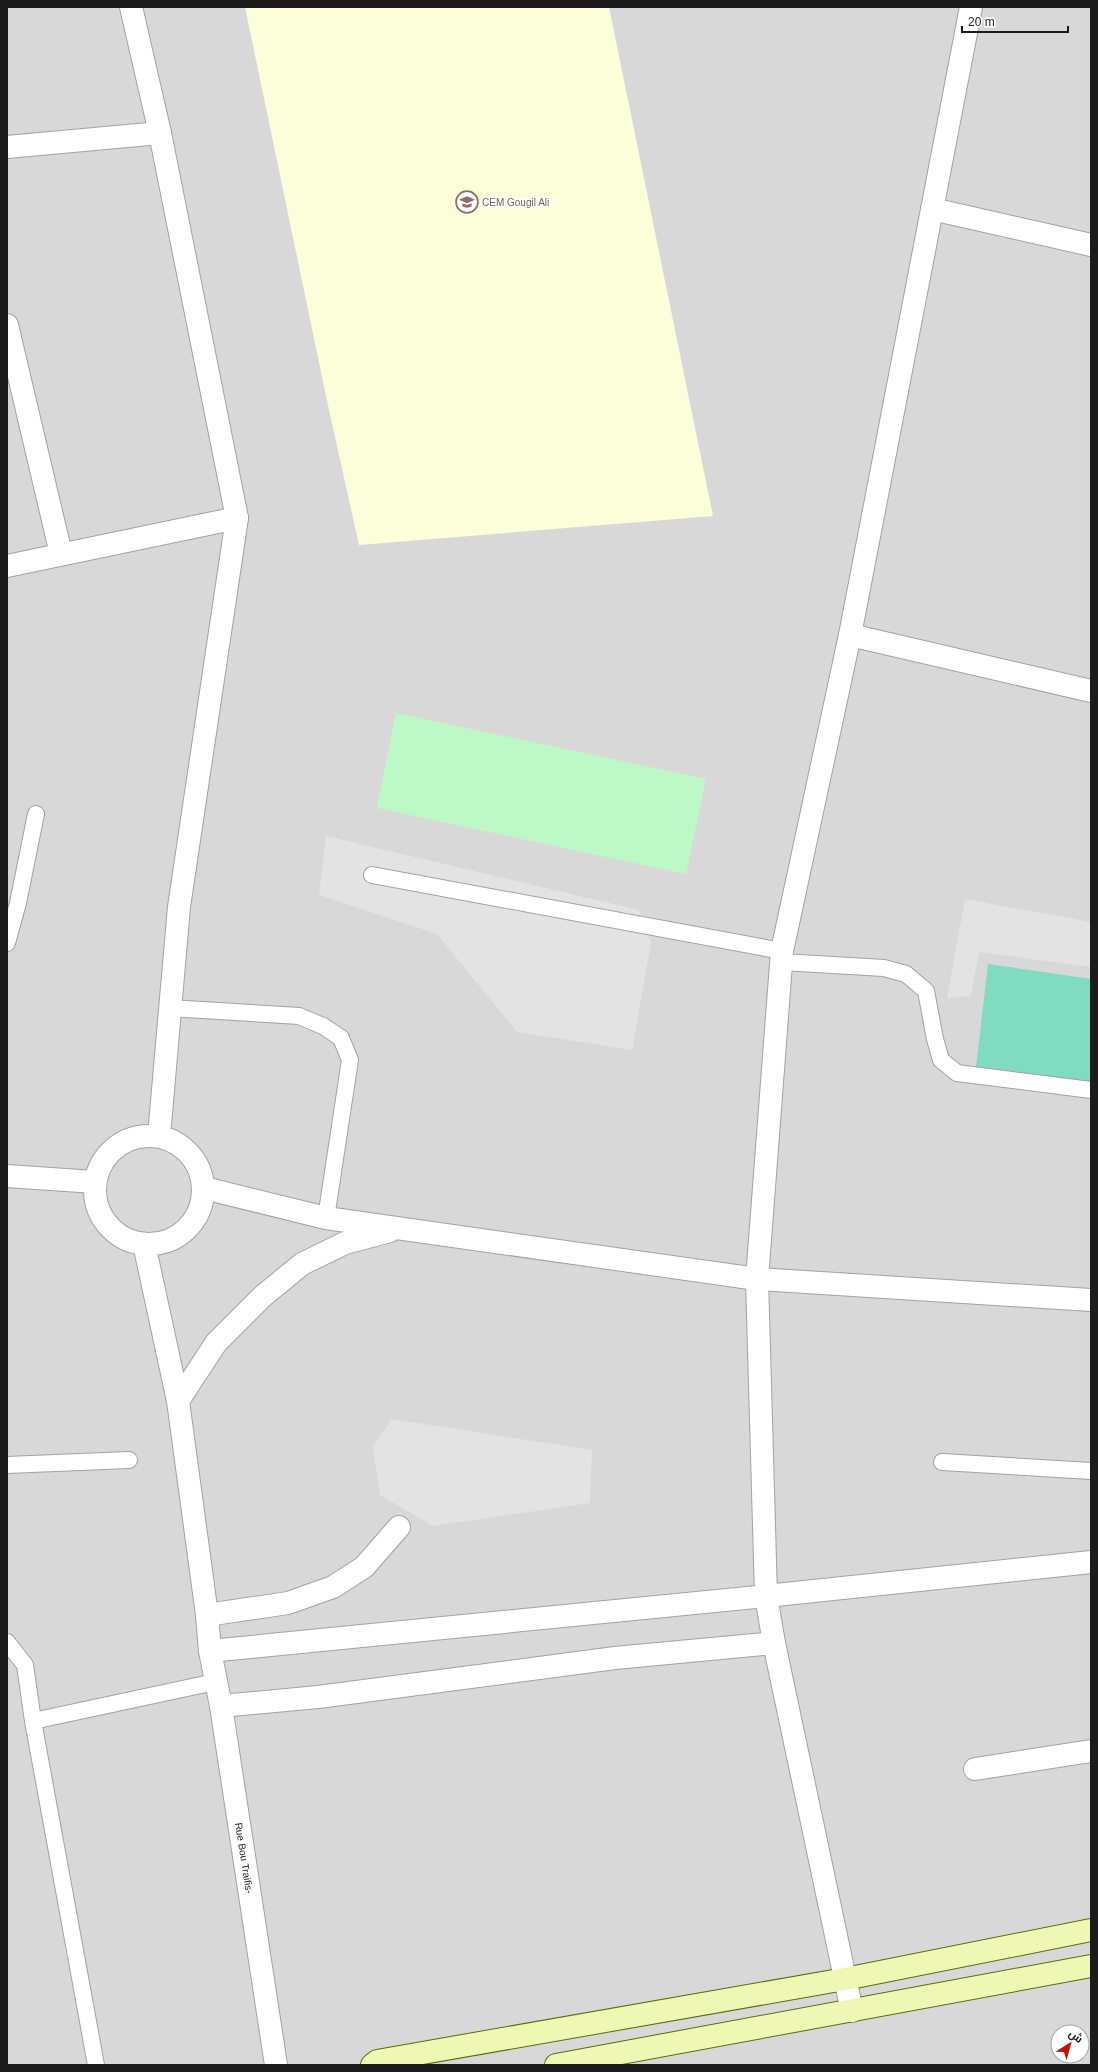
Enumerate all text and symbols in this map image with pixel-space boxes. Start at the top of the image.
scale bar [962,8,1068,34]
text: 20 m [968,15,995,29]
school or university icon: CEM Gougil Ali [454,189,480,215]
place label: CEM Gougil Ali [482,197,549,208]
street label: Rue Bou Traifis- [233,1822,255,1894]
north arrow [1050,2024,1090,2064]
text: ش [1066,2027,1085,2046]

